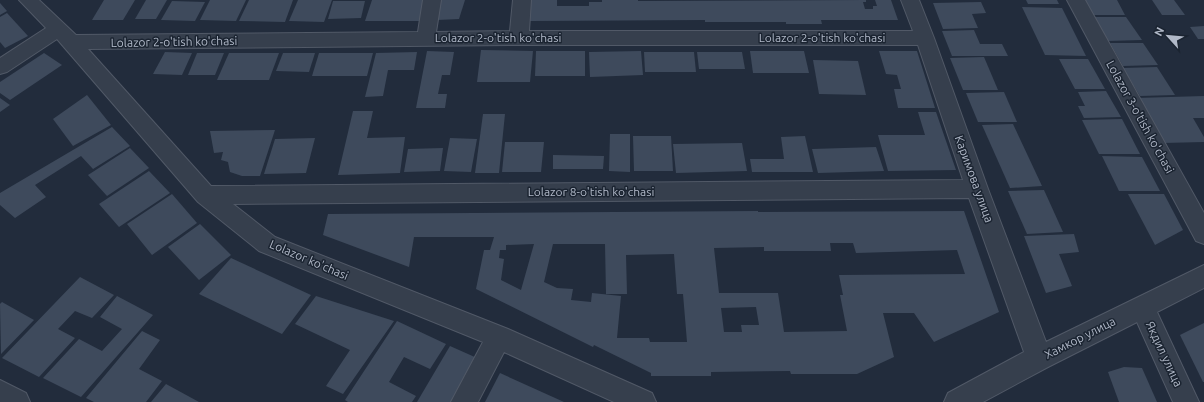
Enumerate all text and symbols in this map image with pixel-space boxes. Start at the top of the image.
north arrow [1148,16,1188,56]
text: N [1152,25,1166,38]
street label: Lolazor 2-o'tish ko'chasi [435,31,561,44]
street label: Lolazor 2-o'tish ko'chasi [759,31,885,44]
street label: Lolazor 2-o'tish ko'chasi [111,34,238,49]
street label: Lolazor 3-o'tish ko'chasi [1104,58,1177,175]
street label: Каримова улица [953,134,996,224]
street label: Lolazor 8-o'tish ko'chasi [528,185,654,198]
street label: Lolazor ko'chasi [268,237,351,282]
street label: Хамкор улица [1042,314,1117,361]
street label: Якдил улица [1144,319,1185,389]

